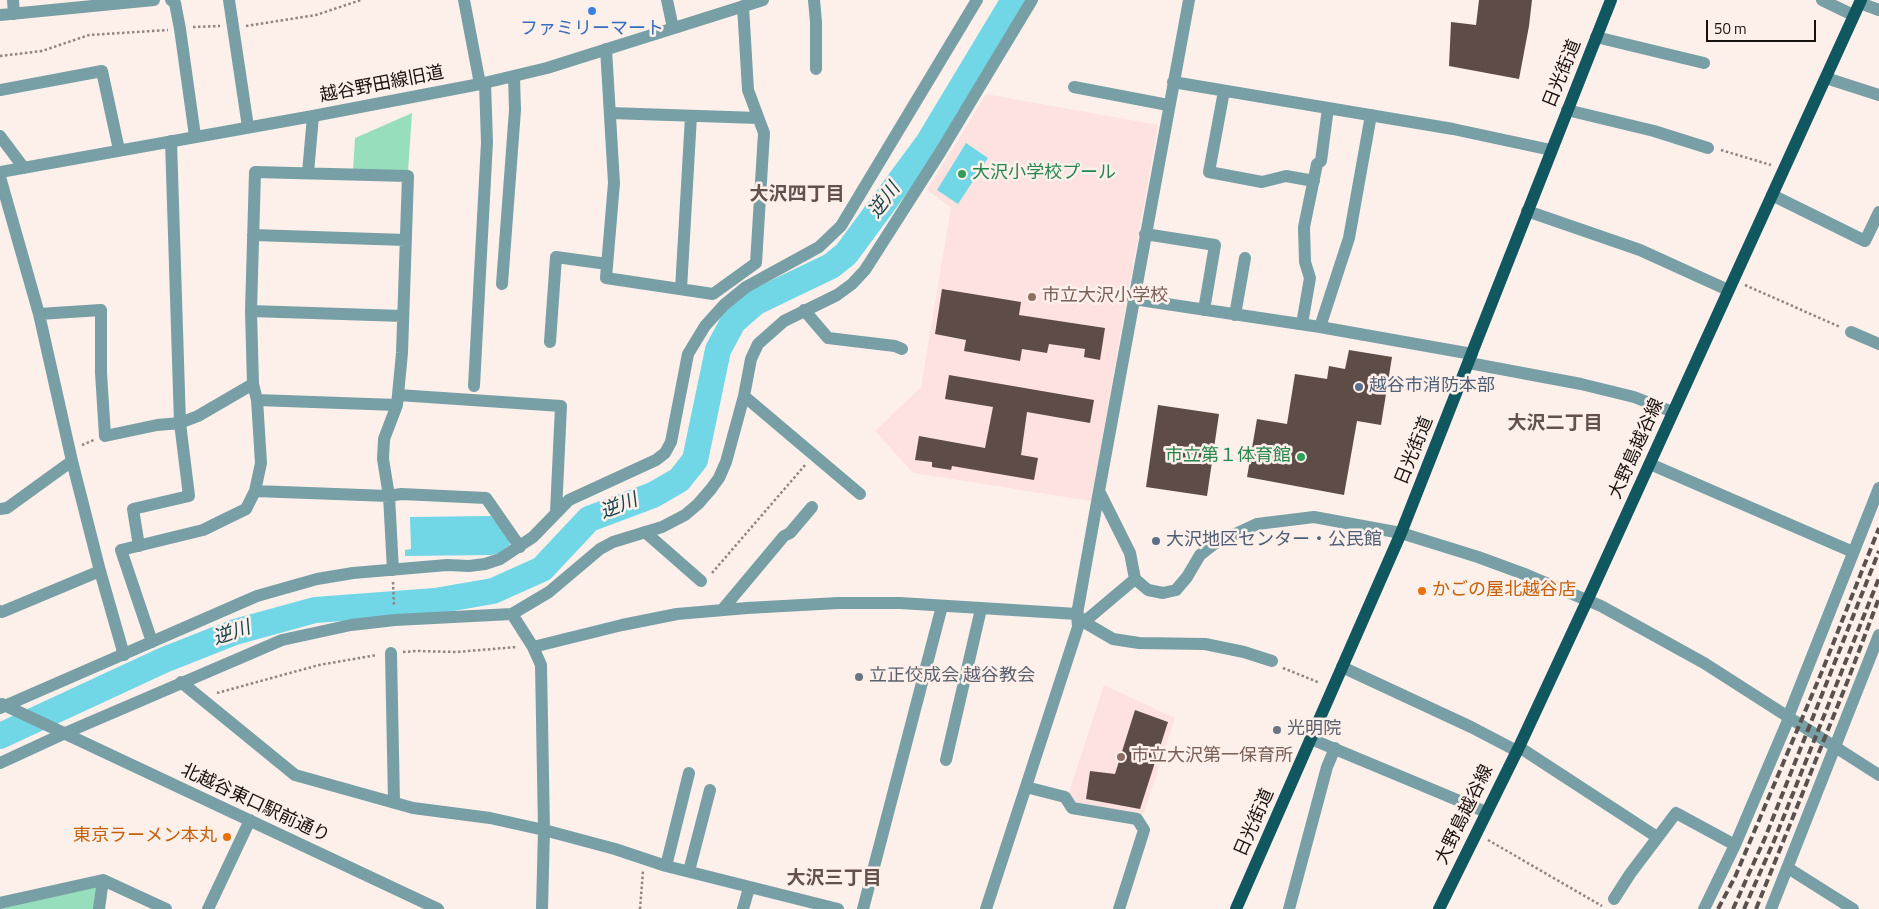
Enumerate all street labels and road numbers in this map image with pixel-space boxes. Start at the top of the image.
street label: 日光街道 [1540,37,1586,111]
street label: 越谷野田線旧道 [318,62,446,108]
street label: 大野島越谷線 [1605,395,1669,503]
street label: 日光街道 [1392,414,1438,488]
street label: 北越谷東口駅前通り [177,760,333,848]
street label: 大野島越谷線 [1432,762,1498,868]
street label: 日光街道 [1230,786,1280,860]

